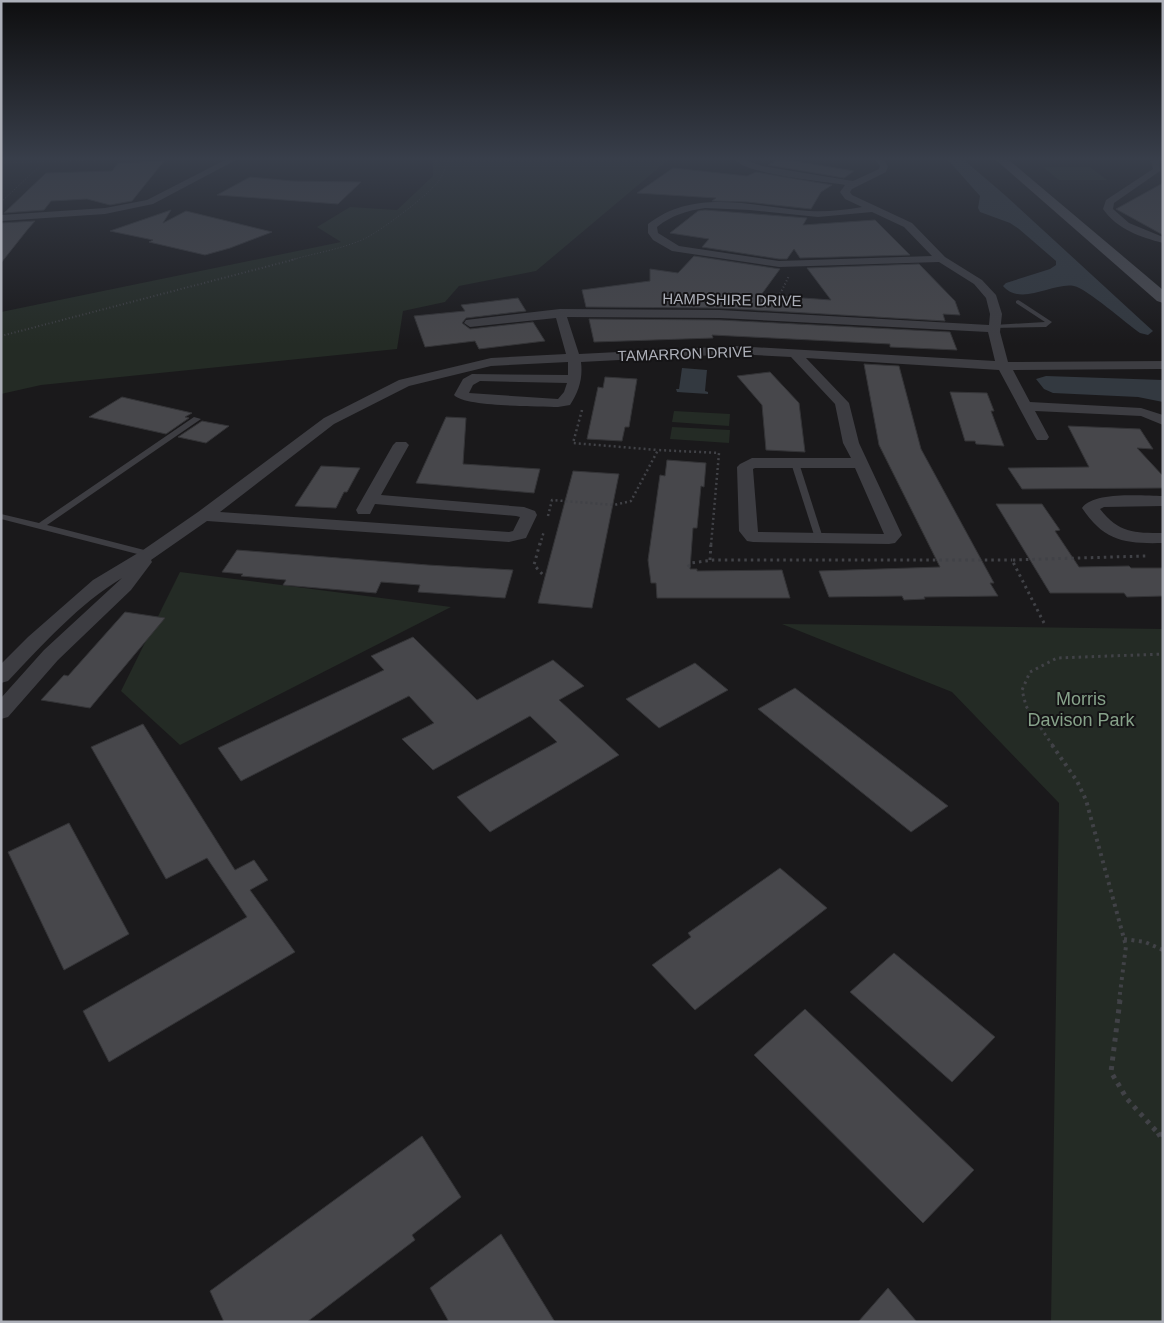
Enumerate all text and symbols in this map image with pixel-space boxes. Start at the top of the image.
street label: HAMPSHIRE DRIVE [662,290,802,309]
street label: TAMARRON DRIVE [617,343,753,364]
park label: Morris Davison Park [1027,689,1136,730]

